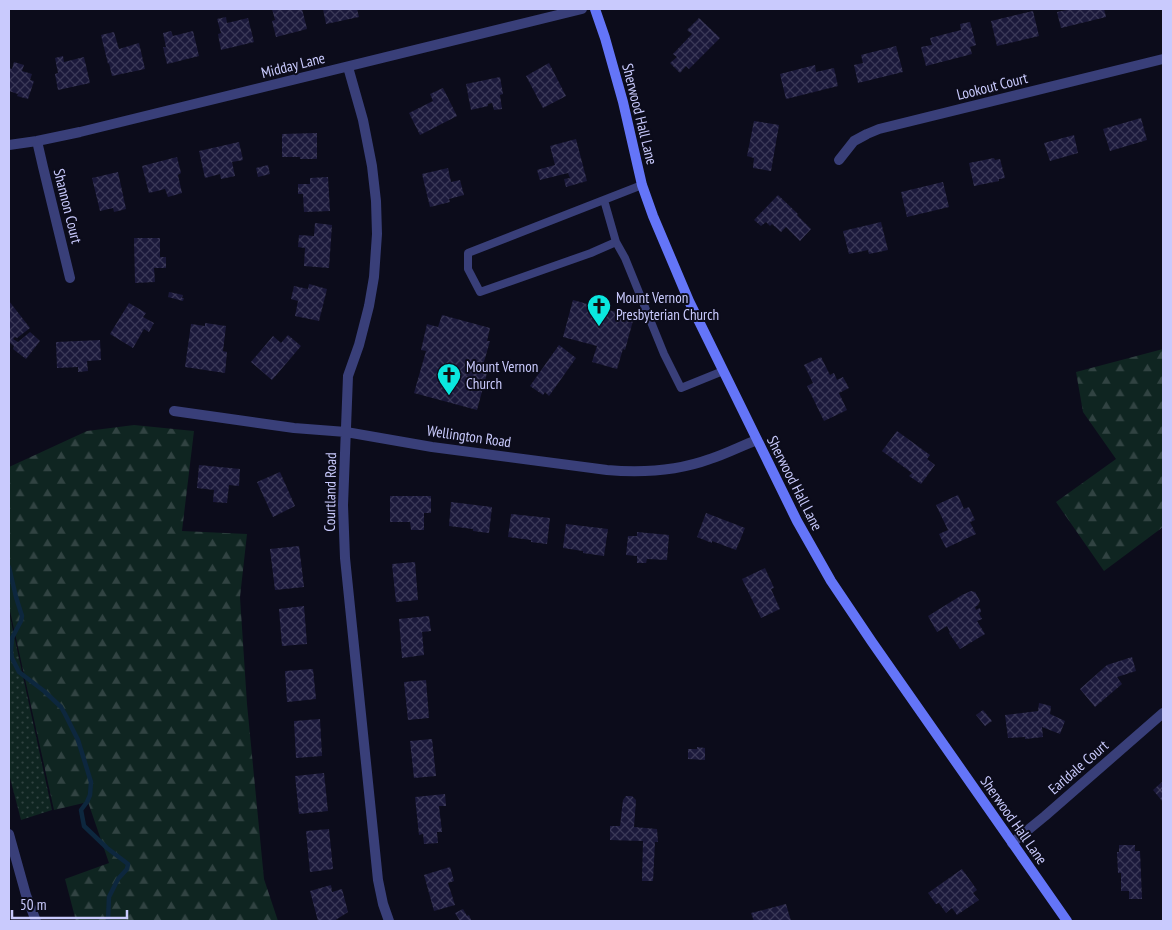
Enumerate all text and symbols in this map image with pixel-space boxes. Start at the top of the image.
street label: Midday Lane [259,48,327,82]
street label: Sherwood Hall Lane [618,61,662,167]
street label: Lookout Court [955,68,1029,104]
street label: Shannon Court [50,167,86,245]
place label: Mount Vernon Presbyterian Church [616,288,719,324]
church icon: Mount Vernon Presbyterian Church [586,293,612,327]
place label: Mount Vernon Church [466,357,538,393]
church icon: Mount Vernon Church [436,362,462,396]
street label: Wellington Road [426,421,512,451]
street label: Sherwood Hall Lane [763,432,827,534]
street label: Courtland Road [320,452,340,532]
street label: Earldale Court [1044,736,1112,798]
street label: Sherwood Hall Lane [976,772,1052,868]
scale bar [12,888,128,920]
text: 50 m [20,895,46,914]

